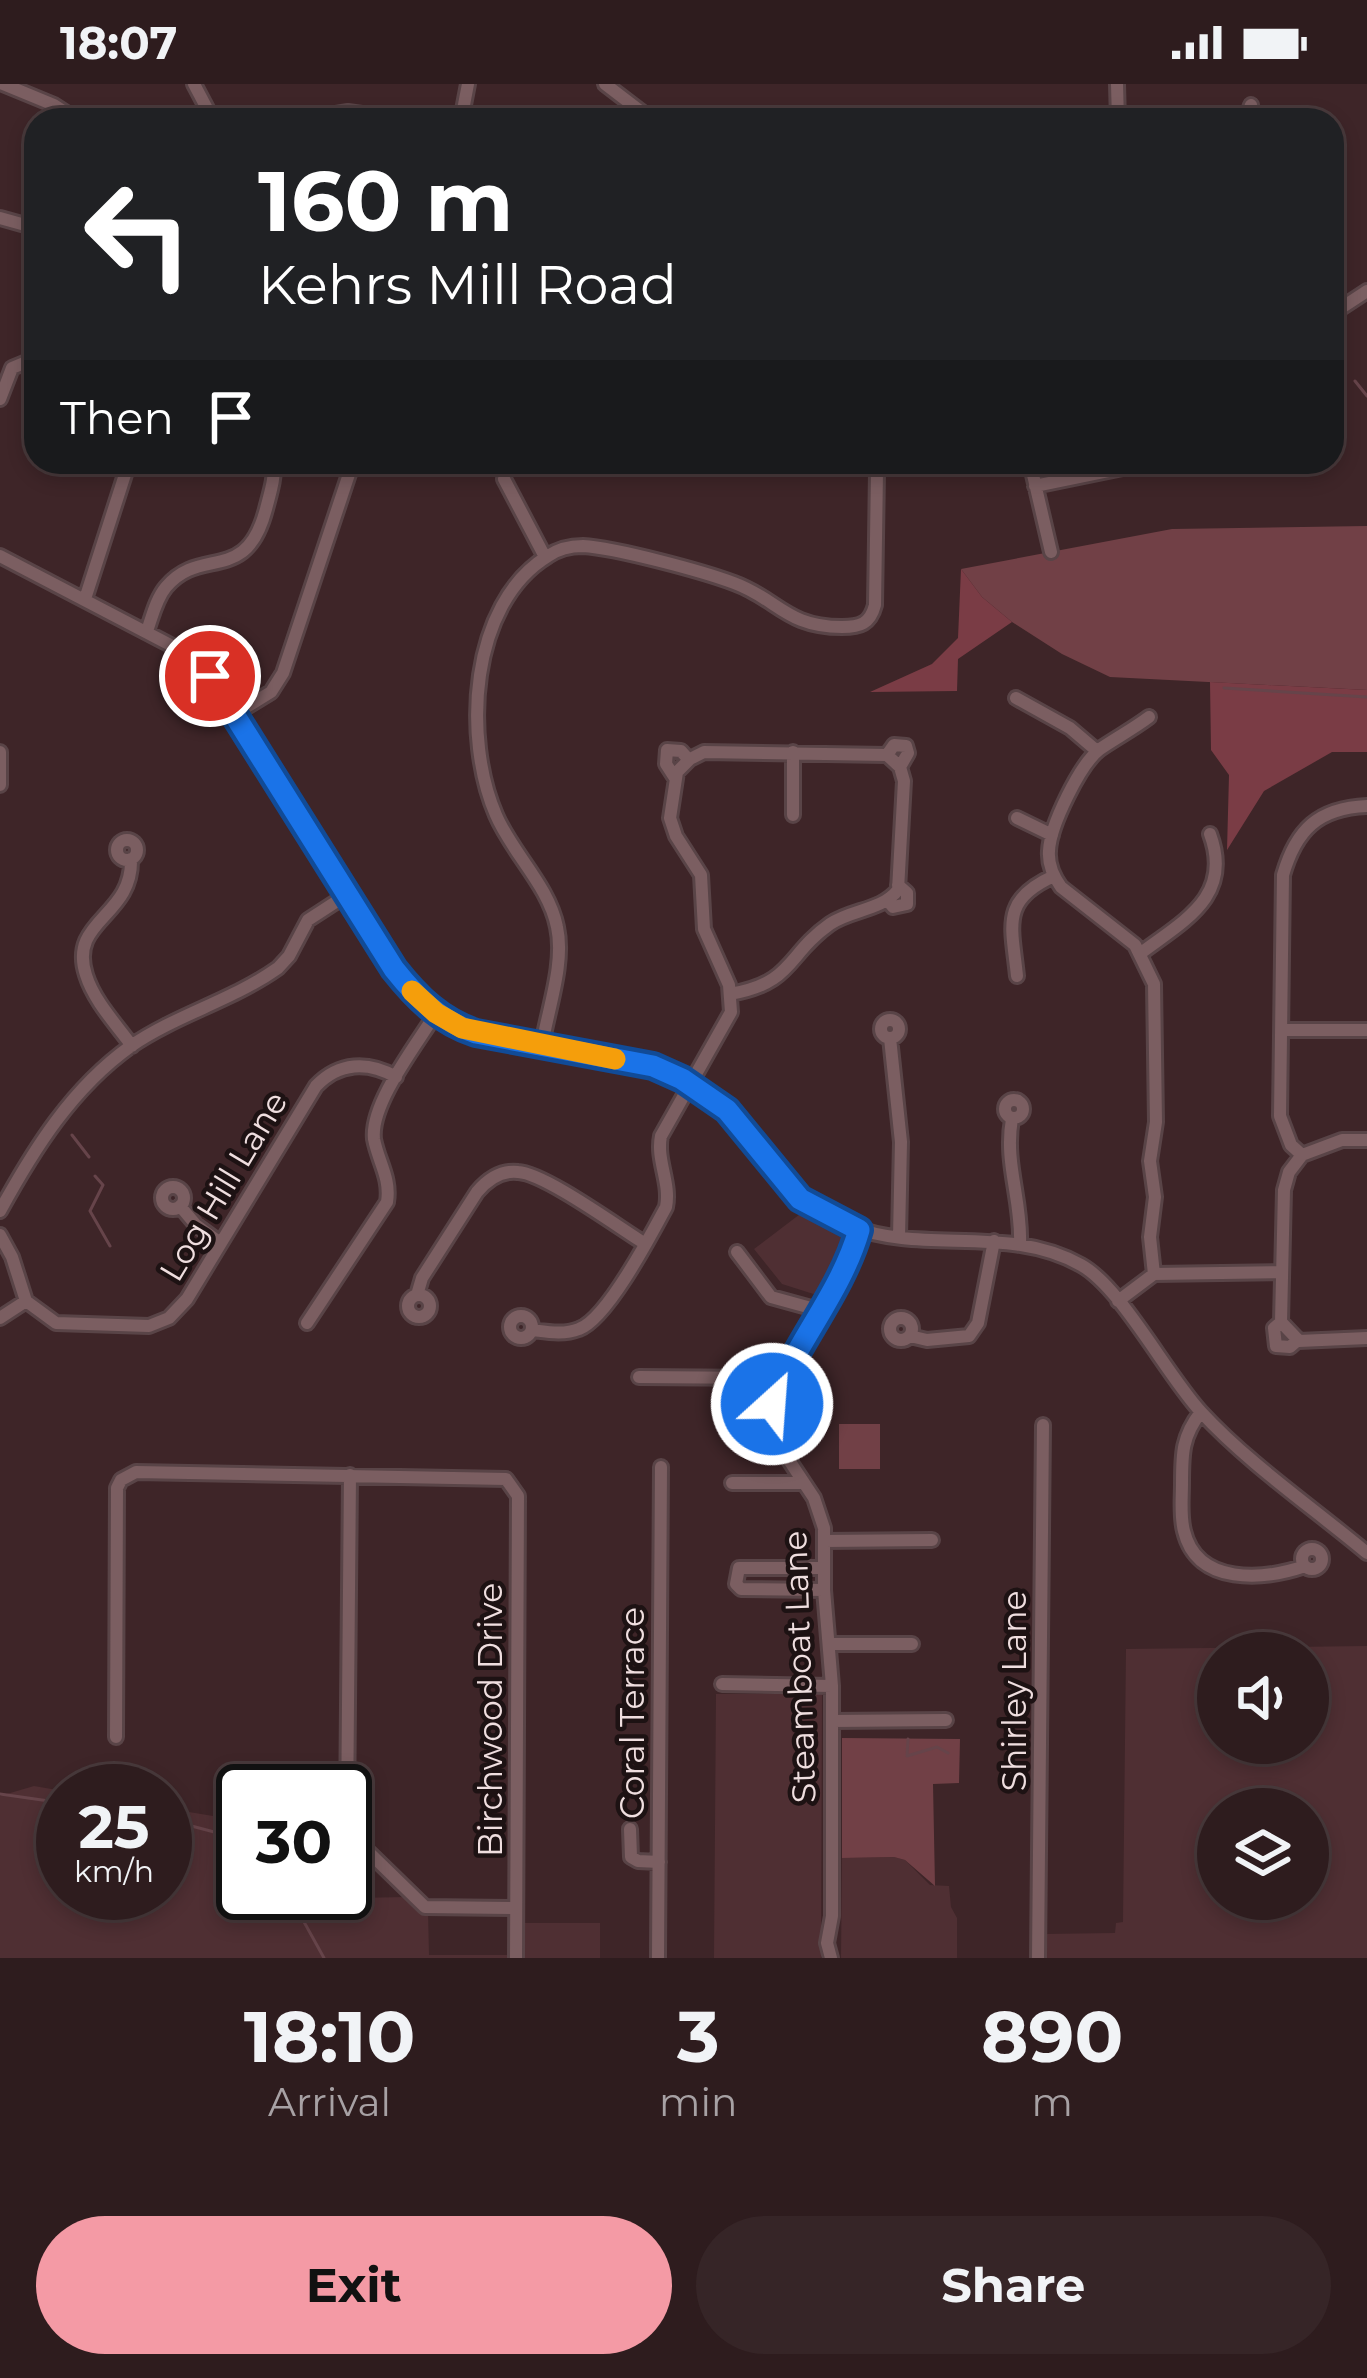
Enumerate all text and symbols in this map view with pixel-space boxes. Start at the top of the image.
text: 18:07 [60,15,177,70]
text: 160 m [258,150,513,252]
icon: left [60,156,216,312]
text: Kehrs Mill Road [258,252,677,318]
icon: arrive [198,384,264,450]
text: Then [60,390,174,445]
pin [159,625,261,727]
icon: arrive [177,643,243,709]
street label: Log Hill Lane [151,1084,295,1288]
position arrow [709,1341,835,1467]
street label: Steamboat Lane [774,1530,824,1804]
street label: Birchwood Drive [470,1583,510,1857]
street label: Shirley Lane [994,1591,1034,1791]
street label: Coral Terrace [612,1607,652,1819]
map controls [1197,1632,1329,1920]
button: sound [1197,1632,1329,1764]
speed limit sign: 30 [216,1764,372,1920]
button: layers [1197,1788,1329,1920]
text: 25 [78,1790,150,1863]
text: km/h [74,1853,154,1890]
text: 18:10 [244,1992,415,2080]
text: 3 [677,1992,720,2080]
text: 890 [981,1992,1123,2080]
text: Arrival [268,2078,391,2126]
text: min [659,2078,737,2126]
text: m [1031,2078,1073,2126]
button: Exit [36,2216,672,2354]
button: Share [696,2216,1331,2354]

